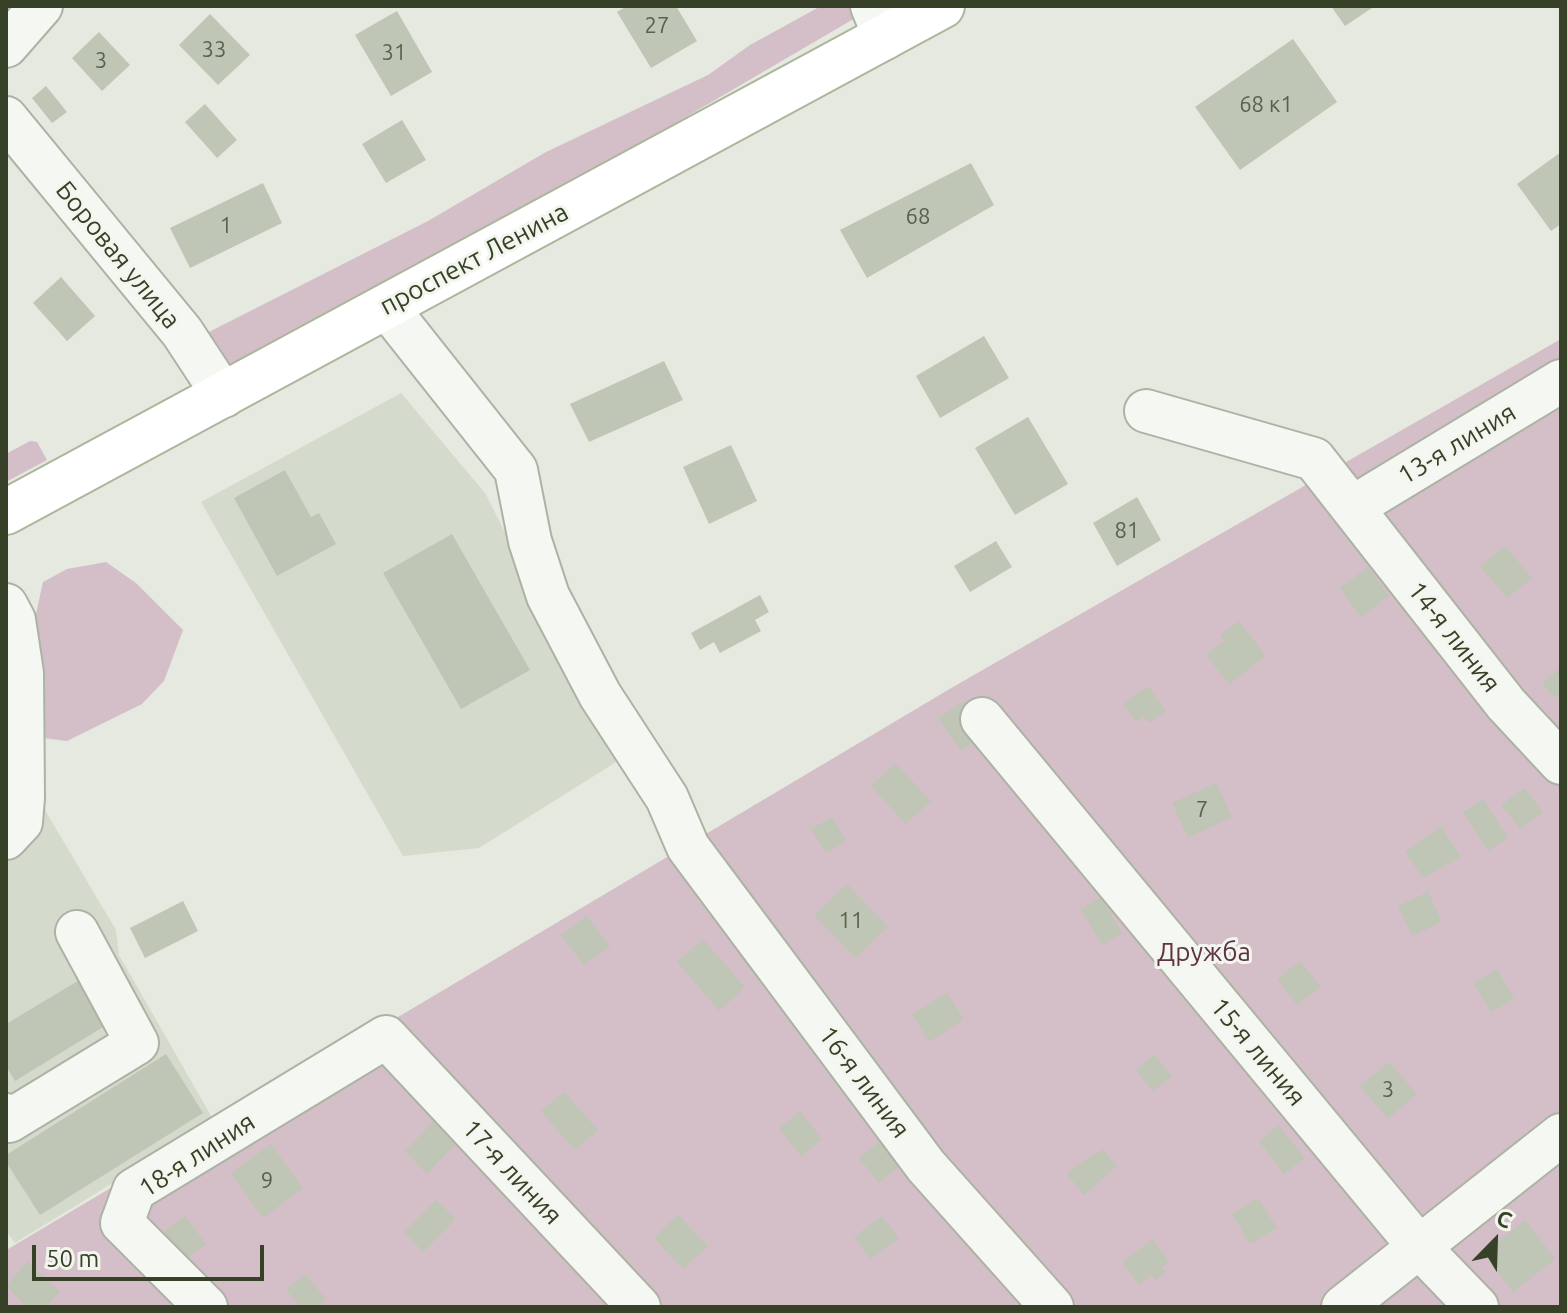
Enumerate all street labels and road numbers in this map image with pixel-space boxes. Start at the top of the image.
street label: Боровая улица [49,175,187,335]
street label: проспект Ленина [374,196,574,322]
street label: 13-я линия [1392,397,1522,491]
street label: 14-я линия [1401,575,1507,699]
street label: 15-я линия [1204,991,1312,1113]
street label: 16-я линия [812,1020,916,1144]
street label: 18-я линия [133,1106,261,1204]
street label: 17-я линия [456,1113,568,1231]

